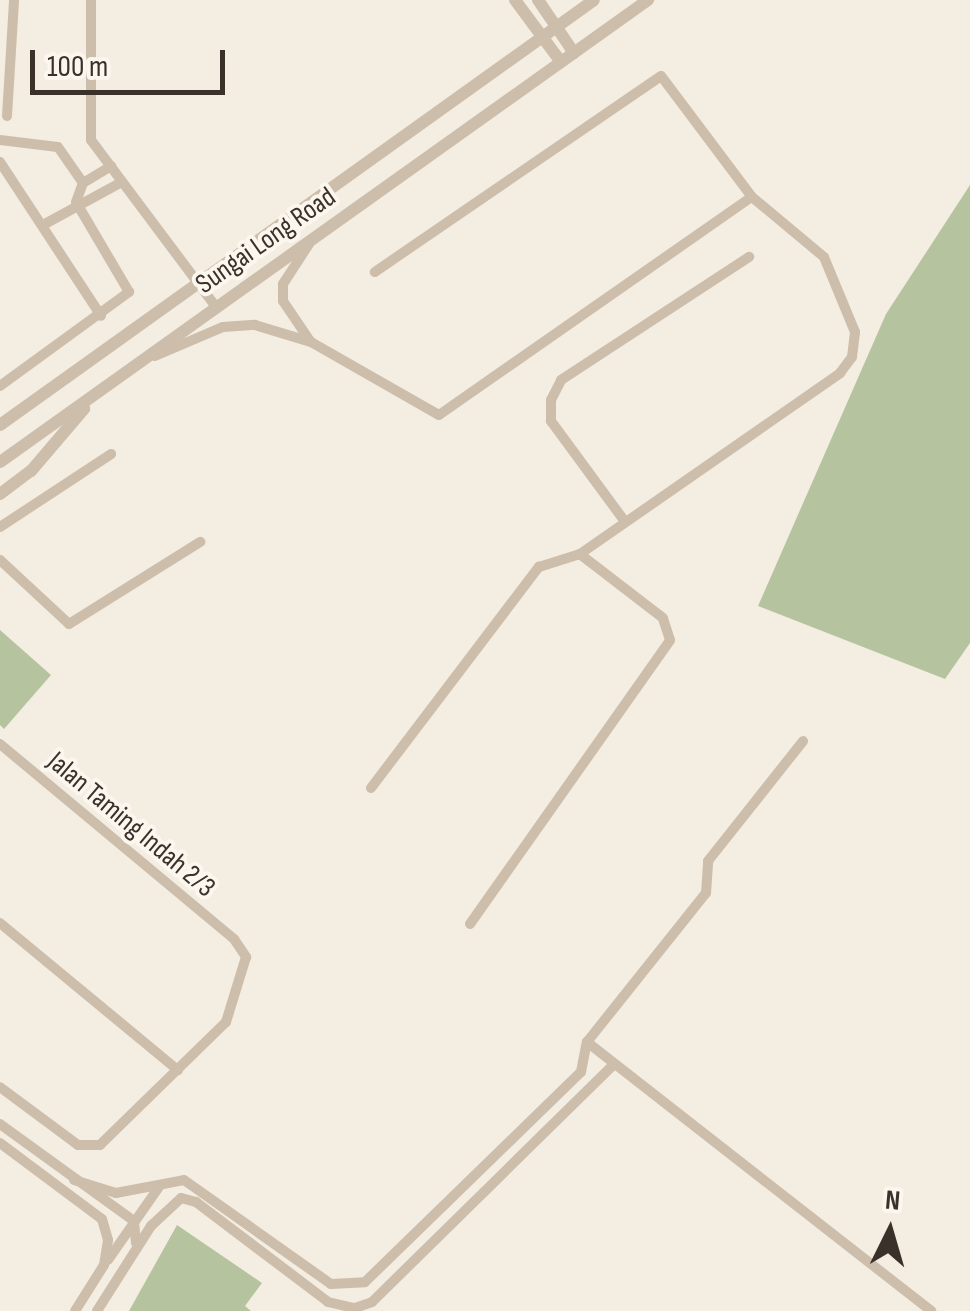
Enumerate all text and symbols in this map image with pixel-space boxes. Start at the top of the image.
scale bar [35,30,230,92]
text: 100 m [47,49,108,85]
street label: Sungai Long Road [190,181,342,301]
street label: Jalan Taming Indah 2/3 [40,745,222,905]
north arrow [840,1181,940,1281]
text: N [884,1184,902,1218]

